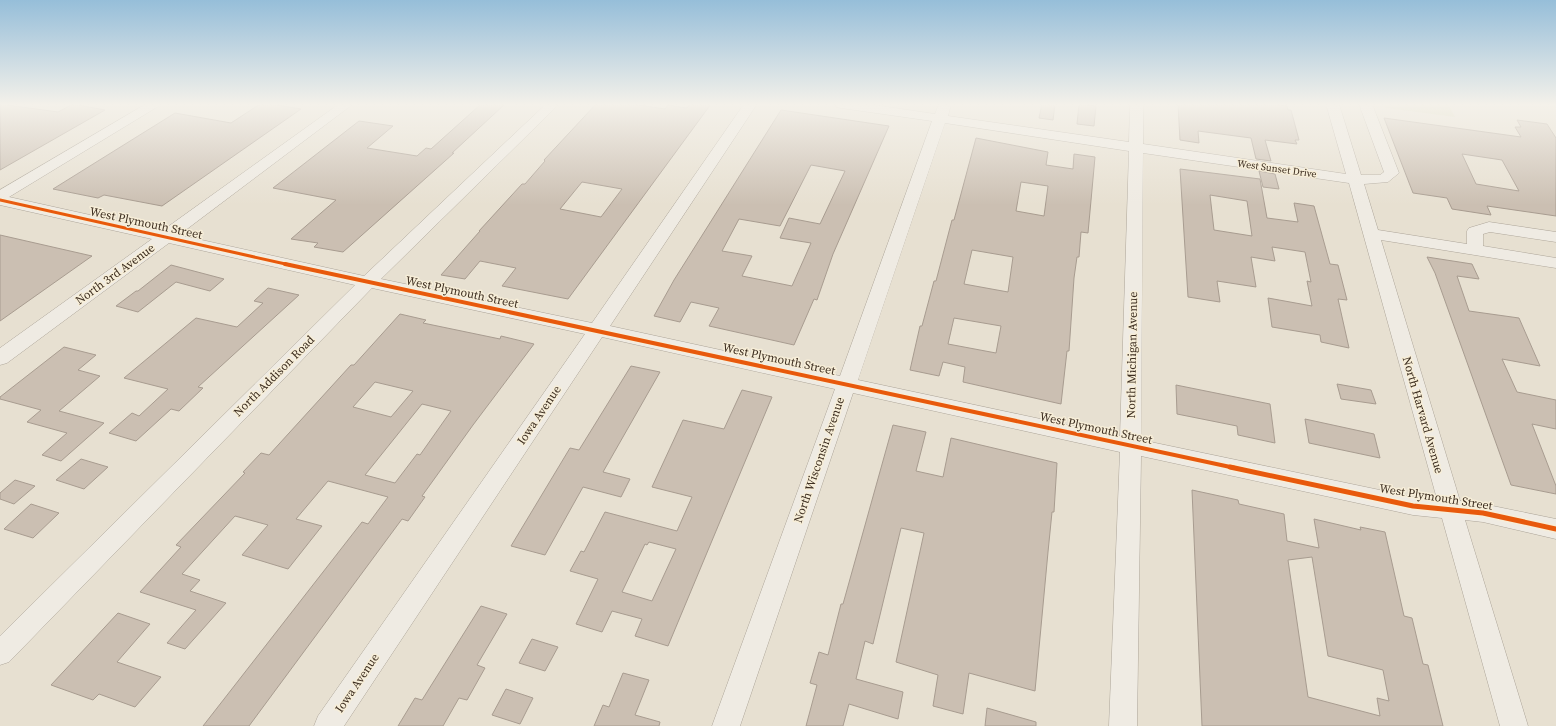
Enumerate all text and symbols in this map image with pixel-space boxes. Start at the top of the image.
street label: West Sunset Drive [1236,156,1317,180]
street label: West Plymouth Street [88,203,204,243]
street label: North 3rd Avenue [72,240,158,308]
street label: West Plymouth Street [404,272,520,312]
street label: North Michigan Avenue [1123,291,1141,419]
street label: North Addison Road [230,332,318,420]
street label: West Plymouth Street [721,339,837,379]
street label: North Harvard Avenue [1399,355,1447,475]
street label: Iowa Avenue [513,382,565,448]
street label: North Wisconsin Avenue [790,395,848,525]
street label: West Plymouth Street [1038,408,1154,448]
street label: West Plymouth Street [1378,480,1494,514]
street label: Iowa Avenue [331,650,383,716]

